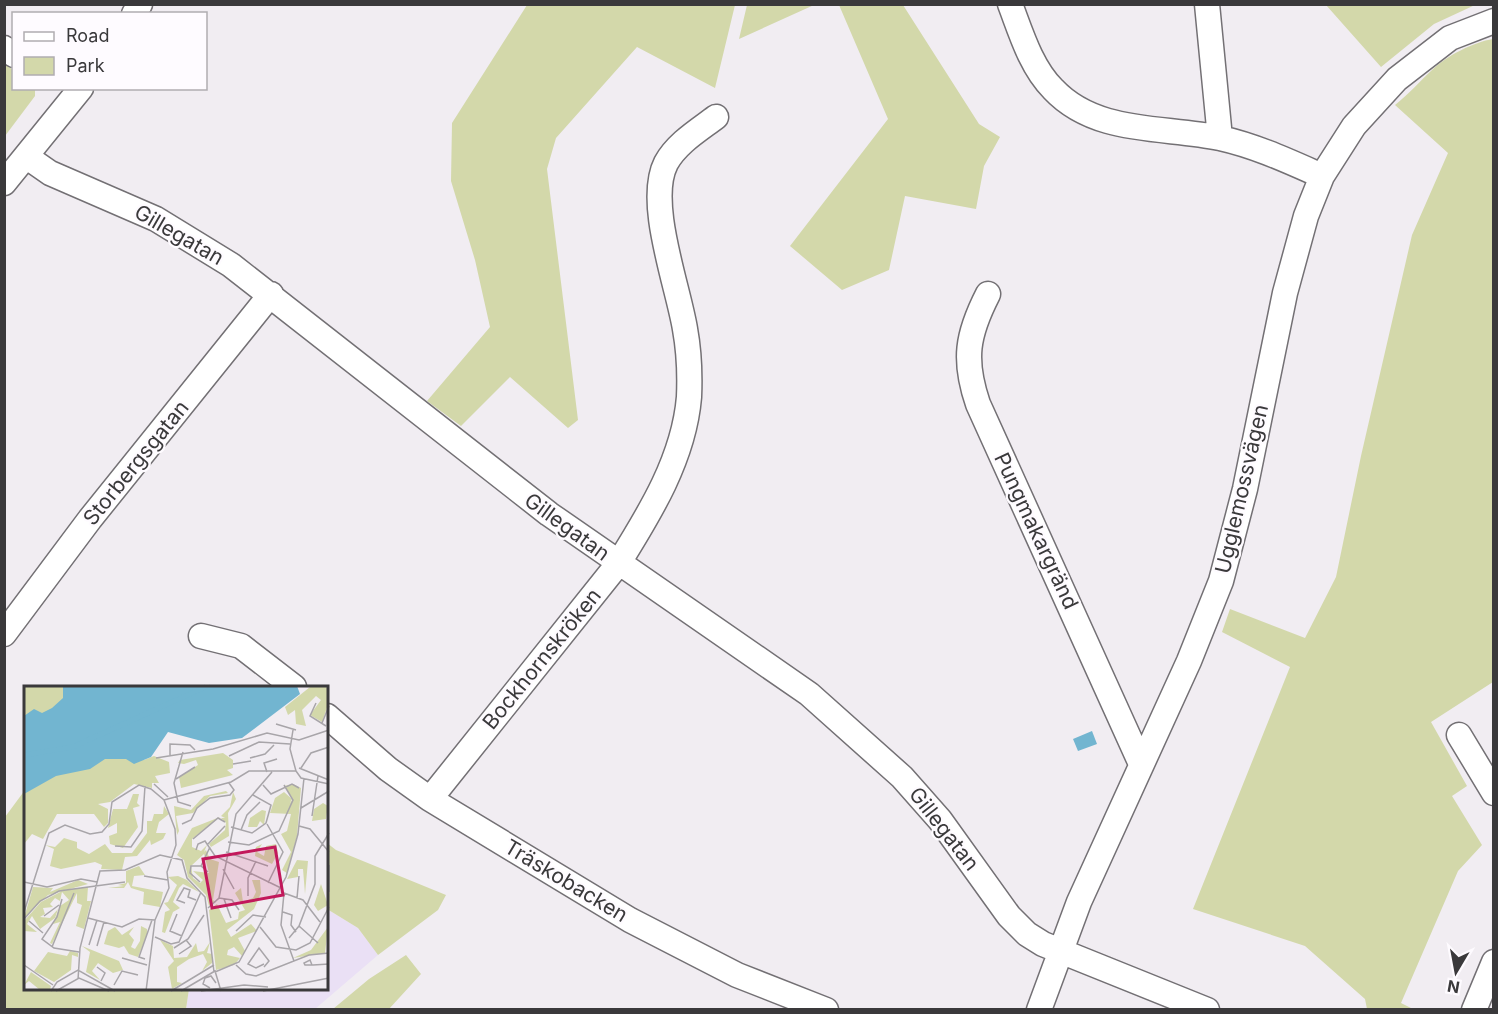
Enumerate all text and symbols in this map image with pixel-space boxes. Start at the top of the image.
legend [12,12,207,90]
text: Road [66,25,109,46]
text: Park [66,55,105,76]
street label: Gillegatan [130,199,228,270]
street label: Storbergsgatan [78,395,194,530]
street label: Ugglemossvägen [1210,402,1273,576]
street label: Pungmakargränd [989,448,1084,613]
street label: Gillegatan [520,487,615,566]
street label: Bockhornskröken [477,583,606,734]
inset map [24,686,328,990]
street label: Gillegatan [904,782,985,875]
street label: Träskobacken [500,834,632,927]
north arrow [1426,942,1486,1002]
text: N [1446,976,1461,998]

